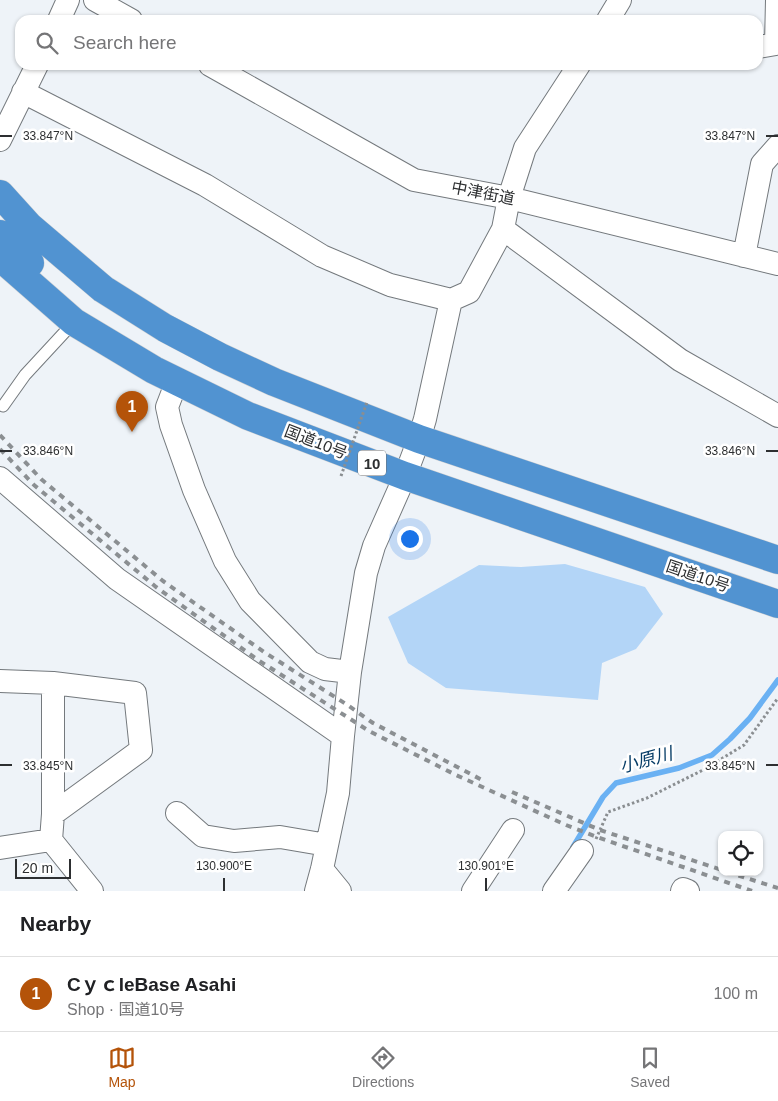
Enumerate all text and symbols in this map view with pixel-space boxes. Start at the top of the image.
search box [15,15,763,70]
icon: search [33,29,61,57]
text: Search here [73,32,177,53]
text: 33.847°N [23,129,73,143]
text: 33.847°N [705,129,755,143]
street label: 中津街道 [450,179,516,207]
pin: 1 [116,391,148,432]
street label: 国道10号 [282,422,350,462]
text: 33.846°N [23,444,73,458]
text: 33.846°N [705,444,755,458]
road number: 10 [358,450,386,476]
your location [397,526,423,552]
street label: 国道10号 [664,557,732,595]
water label: 小原川 [617,743,677,777]
text: 33.845°N [23,759,73,773]
text: 33.845°N [705,759,755,773]
map controls [718,831,763,876]
button: locate [718,831,763,876]
scale bar [15,856,71,879]
text: 130.900°E [196,859,252,873]
text: 130.901°E [458,859,514,873]
text: 20 m [22,860,53,876]
text: Nearby [20,912,91,935]
text: CｙｃleBase Asahi [67,974,236,995]
text: 1 [32,985,40,1002]
text: 100 m [714,985,758,1002]
text: Shop · 国道10号 [67,1001,184,1018]
tab: Map [108,1044,136,1090]
tab: Directions [352,1044,414,1090]
tab: Saved [630,1044,670,1090]

